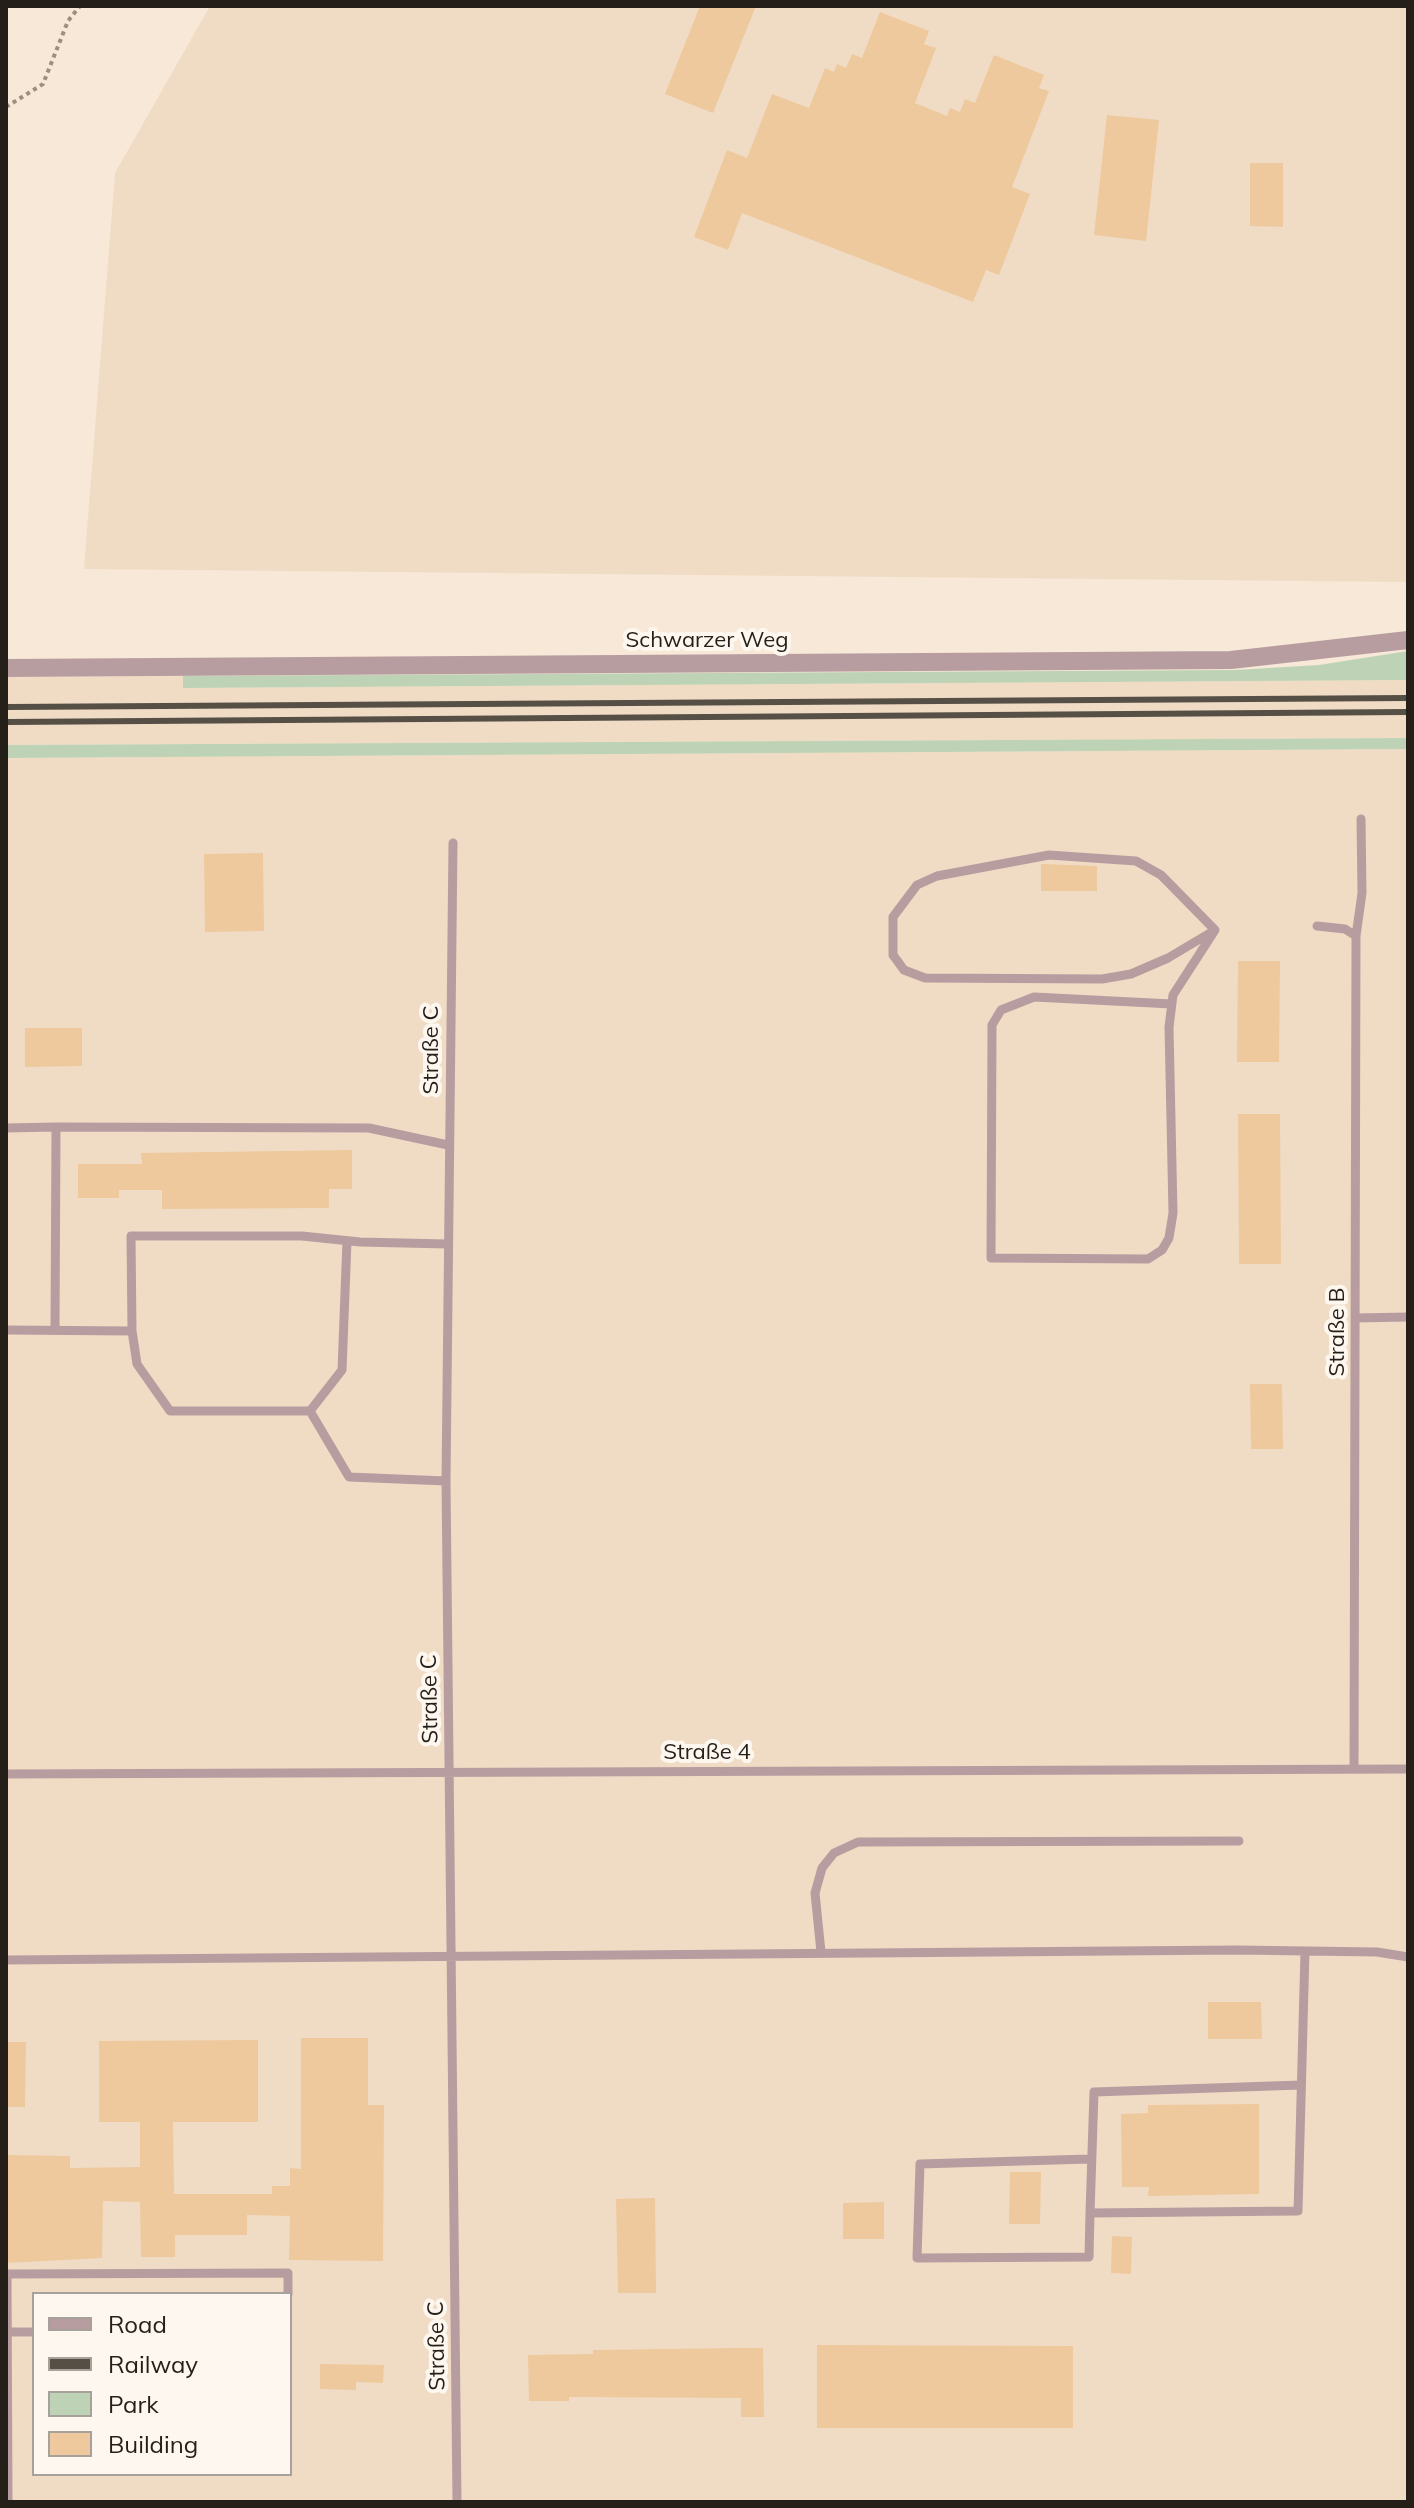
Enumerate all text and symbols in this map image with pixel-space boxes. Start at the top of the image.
street label: Schwarzer Weg [626,627,788,653]
street label: Straße C [418,1005,444,1095]
street label: Straße B [1324,1287,1350,1377]
street label: Straße C [416,1654,444,1744]
street label: Straße 4 [663,1739,751,1765]
legend [32,2292,292,2476]
street label: Straße C [423,2301,451,2391]
text: Road [108,2309,167,2339]
text: Railway [108,2349,198,2379]
text: Park [108,2389,159,2419]
text: Building [108,2429,198,2459]

